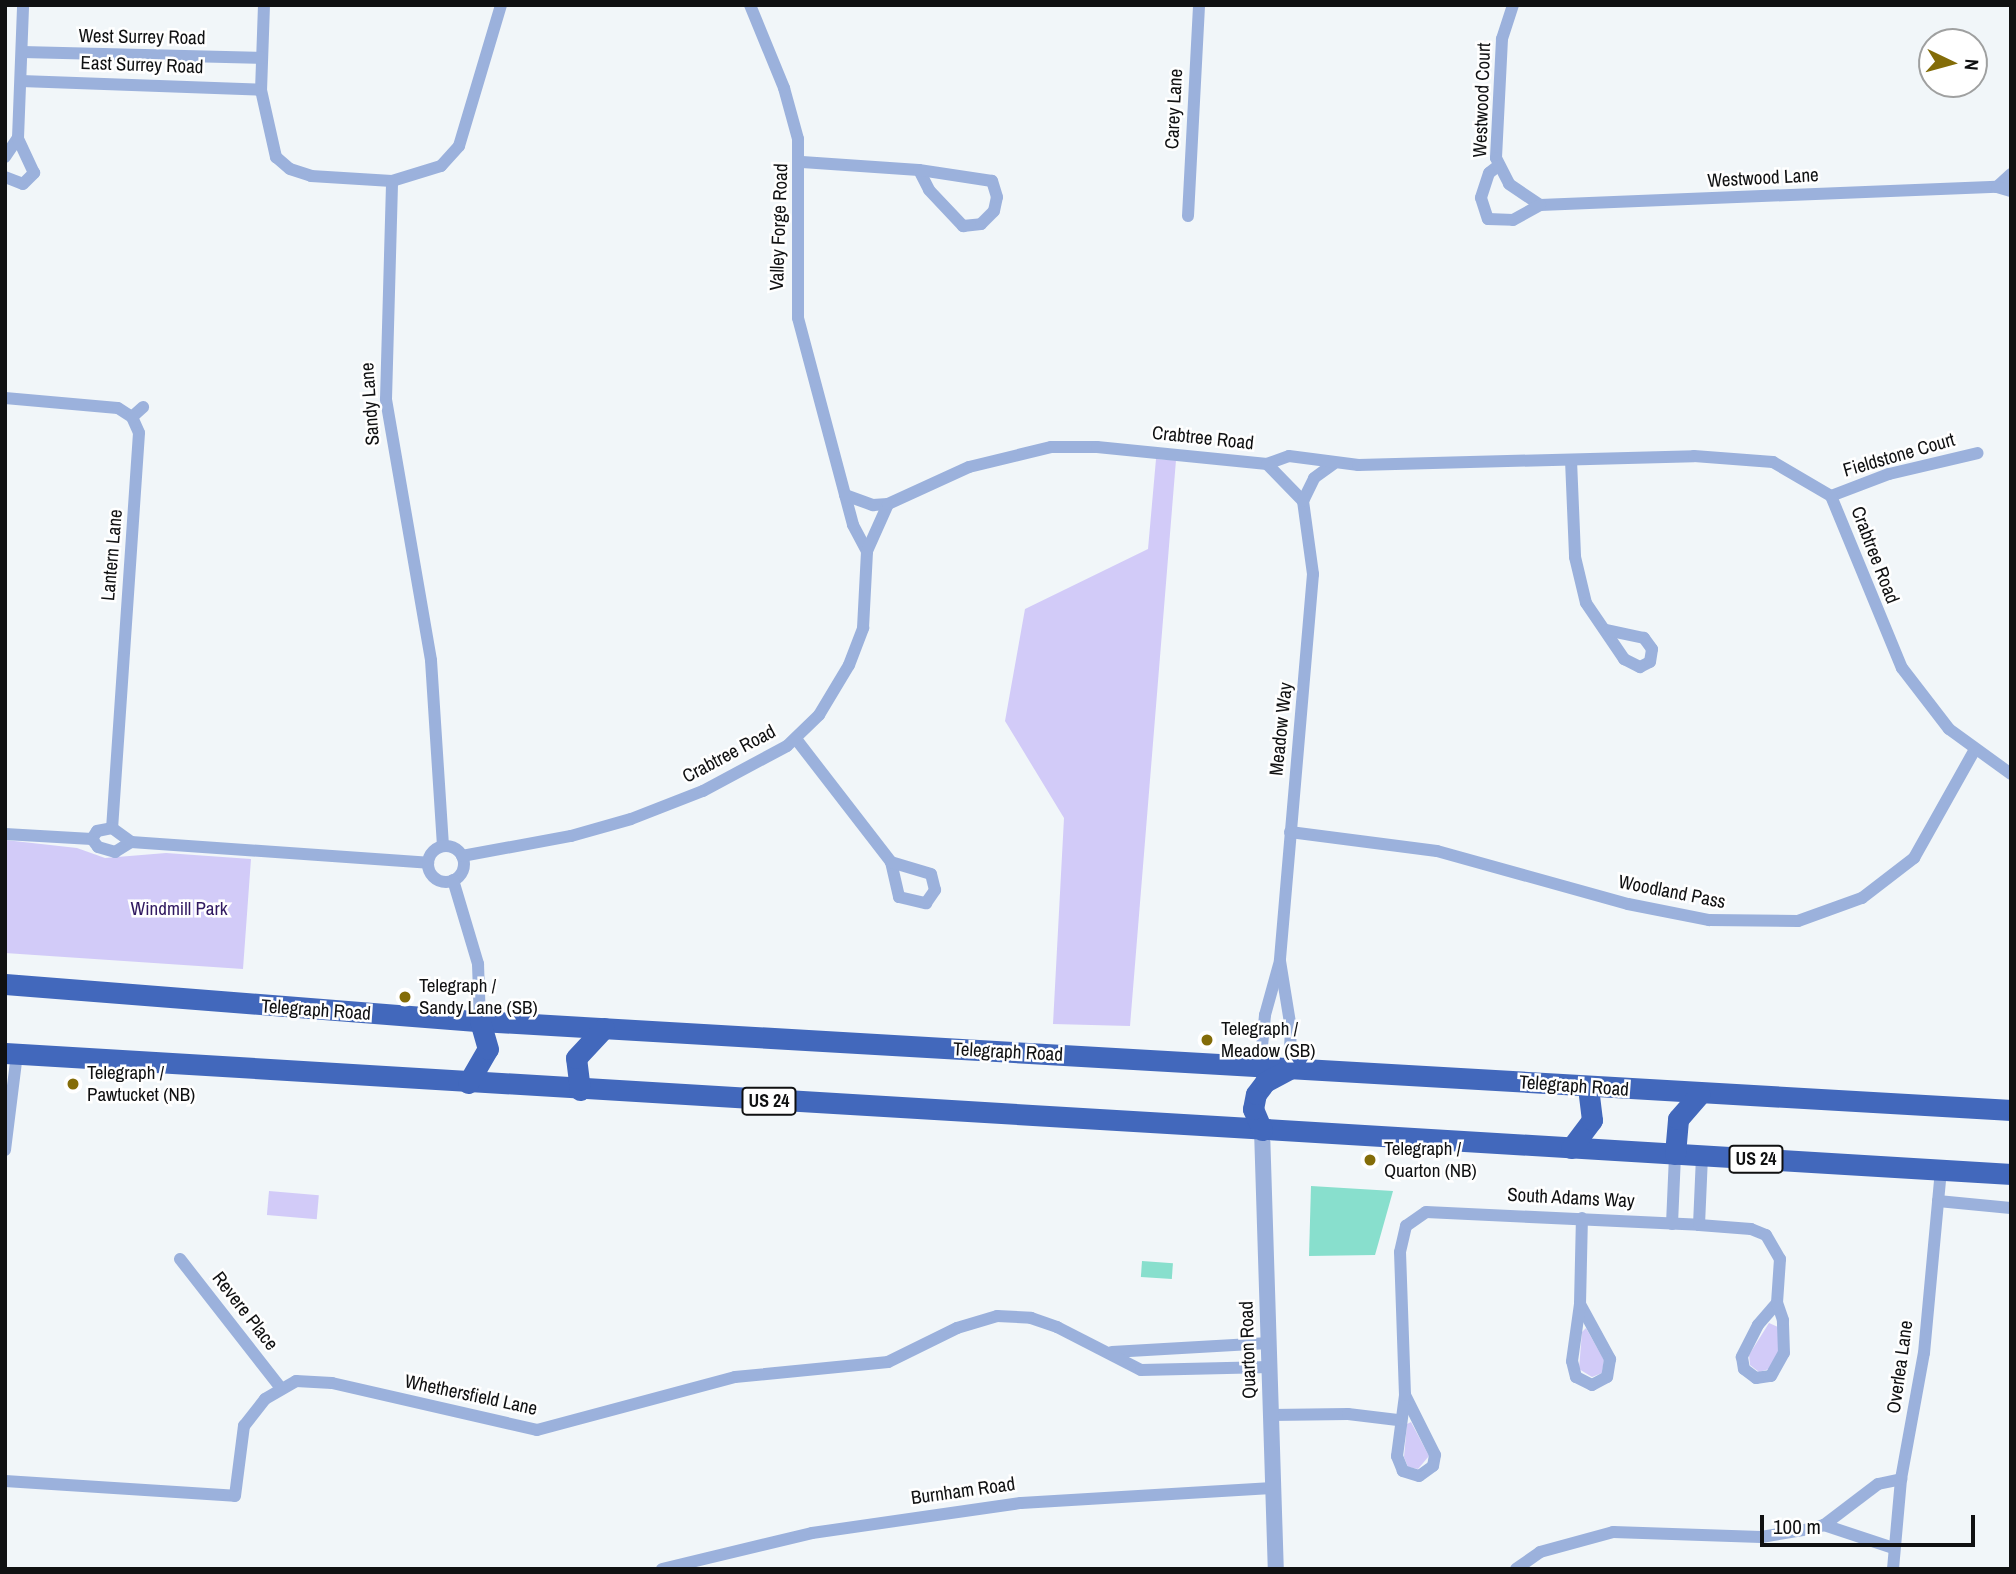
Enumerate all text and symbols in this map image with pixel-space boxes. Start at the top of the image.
street label: West Surrey Road [78,24,206,50]
north arrow [1918,28,1988,98]
street label: Westwood Court [1469,42,1495,158]
street label: East Surrey Road [80,51,204,79]
text: N [1958,58,1985,71]
street label: Carey Lane [1161,68,1187,150]
street label: Valley Forge Road [765,163,793,291]
street label: Westwood Lane [1707,164,1819,192]
street label: Sandy Lane [356,362,384,446]
street label: Crabtree Road [1151,421,1255,455]
street label: Fieldstone Court [1840,428,1958,482]
street label: Crabtree Road [1846,503,1904,607]
street label: Lantern Lane [97,508,127,602]
street label: Meadow Way [1265,681,1297,777]
street label: Crabtree Road [679,720,779,788]
street label: Woodland Pass [1616,870,1728,914]
park label: Windmill Park [131,898,227,920]
place label: Telegraph / Sandy Lane (SB) [419,975,538,1019]
marker: Telegraph / Sandy Lane (SB) [397,989,413,1005]
street label: Telegraph Road [260,995,372,1025]
place label: Telegraph / Meadow (SB) [1221,1018,1315,1062]
marker: Telegraph / Meadow (SB) [1199,1032,1215,1048]
street label: Telegraph Road [952,1038,1064,1066]
place label: Telegraph / Pawtucket (NB) [87,1062,195,1106]
street label: Telegraph Road [1518,1071,1630,1101]
marker: Telegraph / Pawtucket (NB) [65,1076,81,1092]
road number: US 24 [741,1086,797,1116]
place label: Telegraph / Quarton (NB) [1384,1138,1477,1182]
road number: US 24 [1728,1144,1784,1174]
marker: Telegraph / Quarton (NB) [1362,1152,1378,1168]
street label: South Adams Way [1506,1183,1636,1213]
street label: Revere Place [207,1267,283,1355]
street label: Quarton Road [1235,1301,1261,1399]
street label: Overlea Lane [1882,1319,1918,1415]
street label: Whethersfield Lane [403,1370,539,1420]
street label: Burnham Road [910,1472,1016,1510]
scale bar [1764,1500,1979,1544]
text: 100 m [1773,1512,1821,1541]

